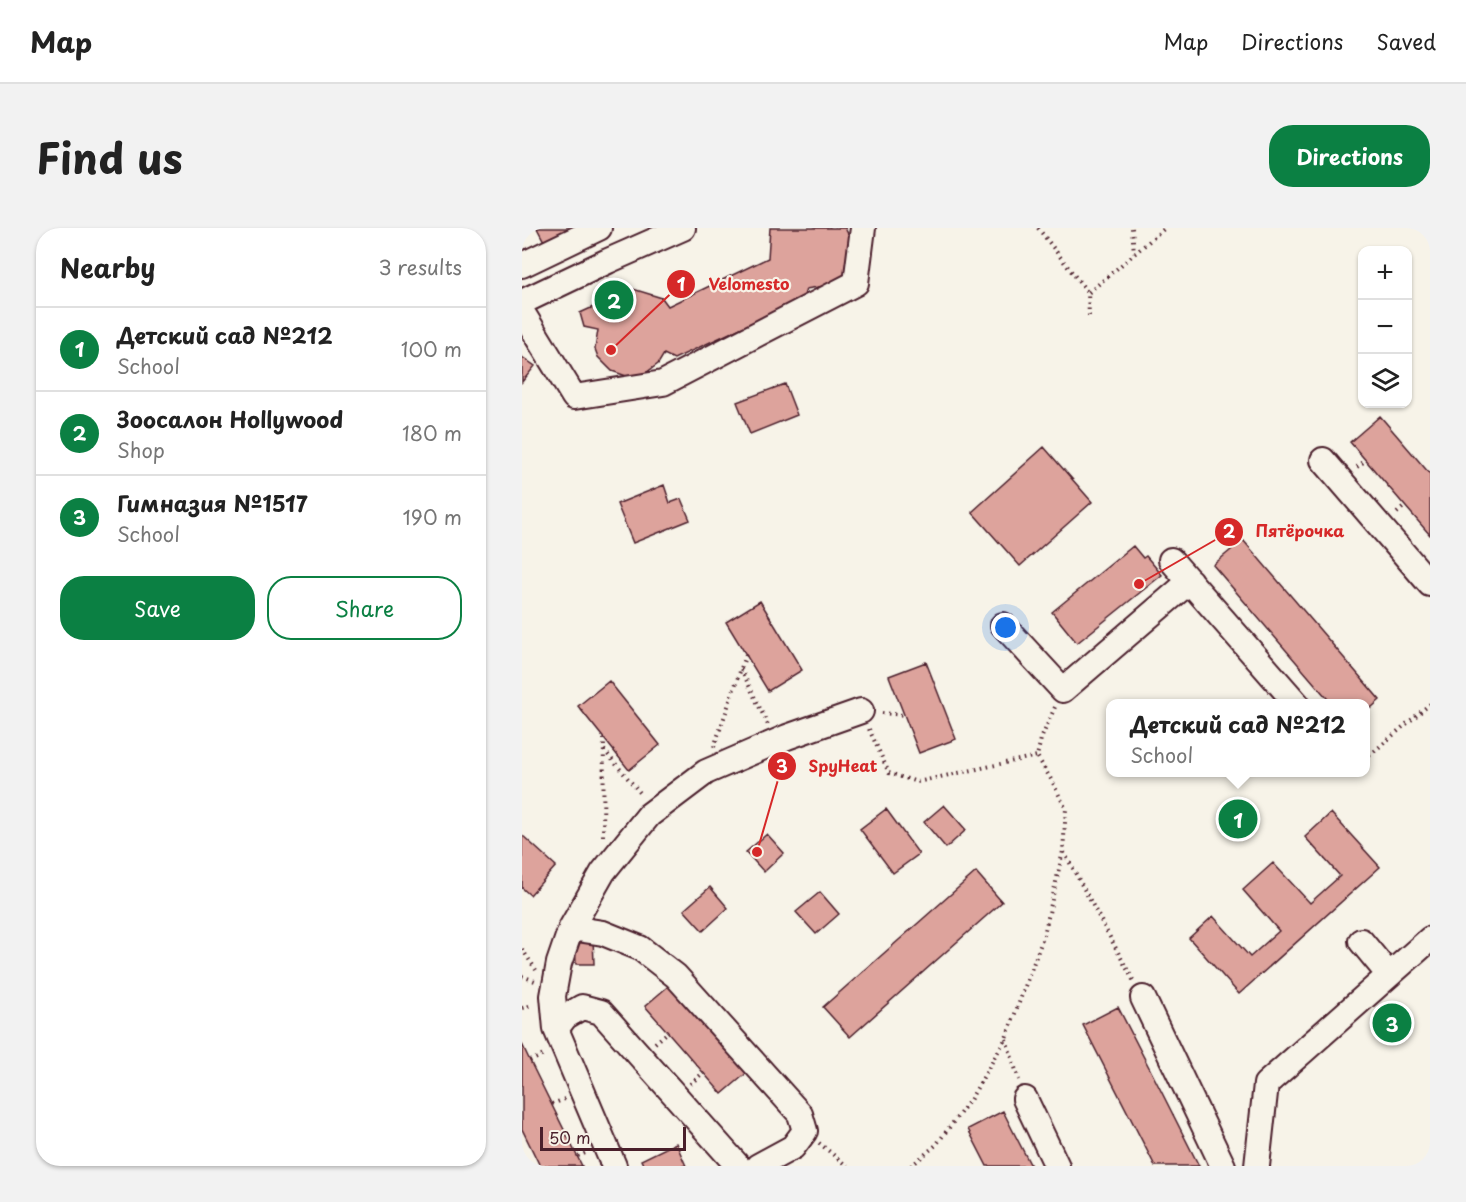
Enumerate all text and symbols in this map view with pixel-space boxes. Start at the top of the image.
text: Map [30,20,92,63]
text: Map [1163,25,1208,57]
text: Directions [1241,25,1343,57]
text: Saved [1376,25,1436,57]
text: Find us [36,125,183,188]
button: Directions [1269,125,1430,187]
map controls [1358,246,1412,408]
button: + [1358,246,1412,300]
text: Nearby [60,248,155,287]
text: 3 results [379,252,462,282]
callout: Velomesto [666,267,801,301]
text: 1 [677,270,686,297]
text: Velomesto [708,271,790,295]
pin: 2 [594,278,634,322]
button: − [1358,300,1412,354]
text: Детский сад №212 [117,318,333,351]
text: 1 [75,334,84,364]
text: 100 m [401,334,462,364]
text: School [117,351,180,381]
button: layers [1358,354,1412,408]
text: Зоосалон Hollywood [117,402,343,435]
text: 2 [72,418,87,448]
text: 180 m [402,418,462,448]
text: Shop [117,435,165,465]
text: Гимназия №1517 [117,486,307,519]
text: 3 [73,502,86,532]
text: 190 m [403,502,462,532]
callout: Пятёрочка [1214,515,1357,549]
text: 2 [1223,517,1236,544]
text: Пятёрочка [1256,518,1344,542]
text: School [117,519,180,549]
button: Save [60,576,255,640]
button: Share [267,576,462,640]
your location [991,613,1020,642]
popup [1106,699,1370,777]
text: Детский сад №212 [1130,707,1346,740]
text: School [1130,740,1193,770]
callout: SpyHeat [767,749,890,783]
text: 3 [776,752,788,779]
text: SpyHeat [808,753,878,777]
pin: 1 [1218,796,1258,842]
pin: 3 [1372,1000,1412,1046]
scale bar [540,1124,686,1152]
text: 50 m [549,1125,590,1149]

